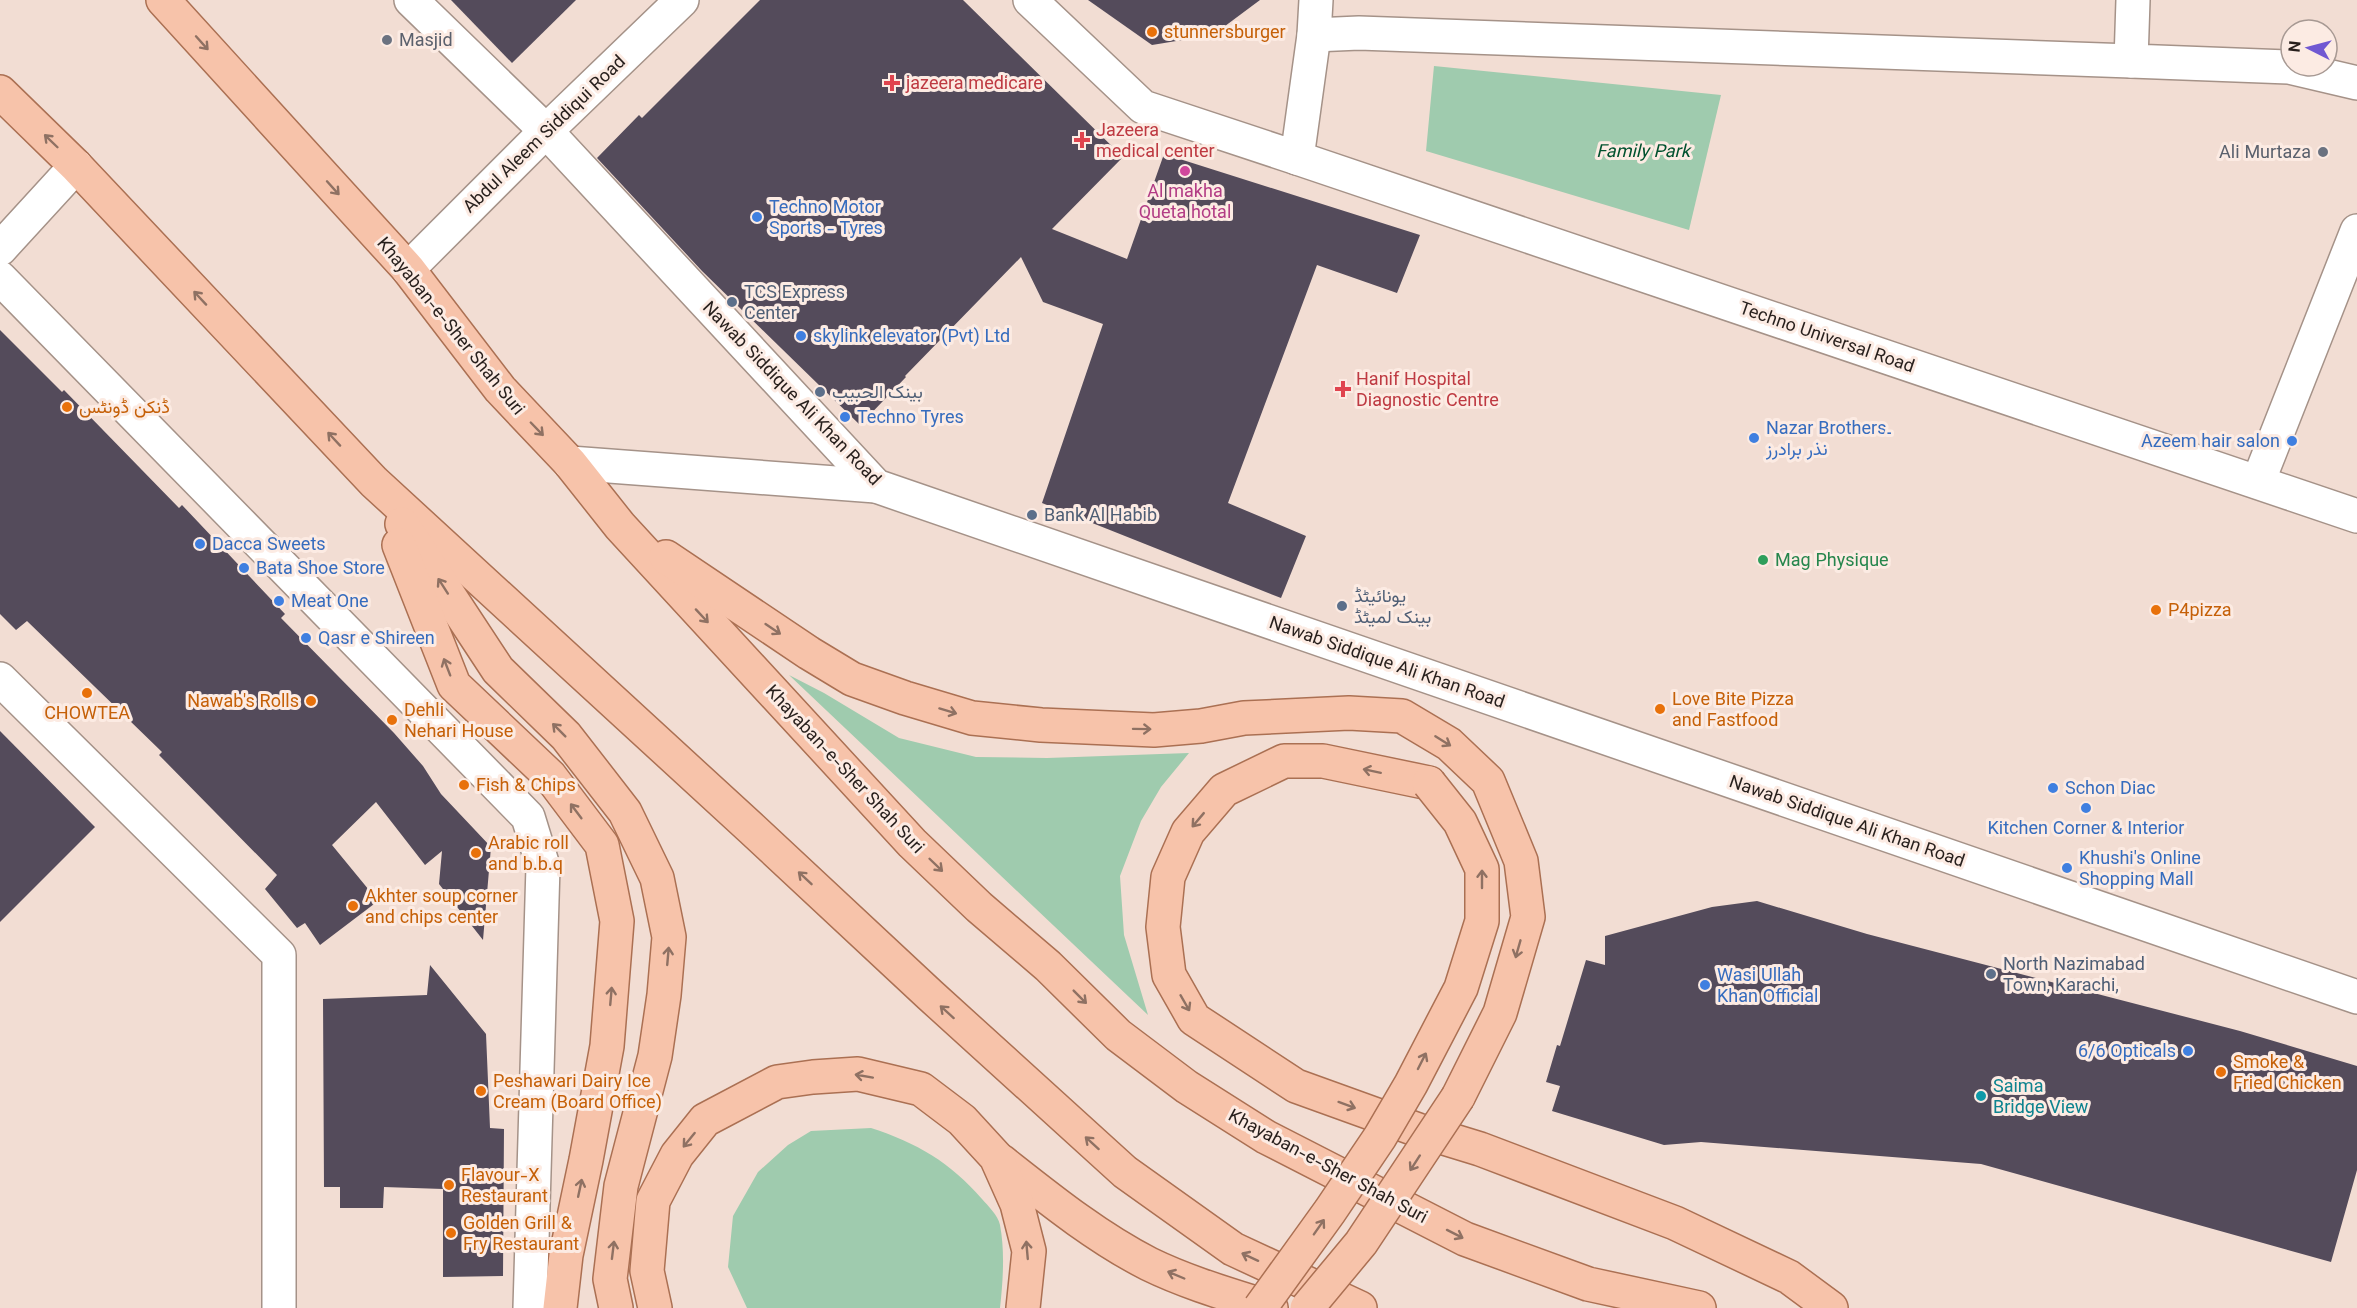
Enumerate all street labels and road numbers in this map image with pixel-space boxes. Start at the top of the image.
street label: Abdul Aleem Siddiqui Road [457,50,633,221]
street label: Khayaban-e-Sher Shah Suri [369,232,530,423]
street label: Nawab Siddique Ali Khan Road [694,296,887,493]
street label: Techno Universal Road [1735,296,1918,382]
street label: Nawab Siddique Ali Khan Road [1265,610,1508,717]
street label: Khayaban-e-Sher Shah Suri [757,679,930,861]
street label: Nawab Siddique Ali Khan Road [1725,769,1968,876]
street label: Khayaban-e-Sher Shah Suri [1222,1103,1432,1232]

